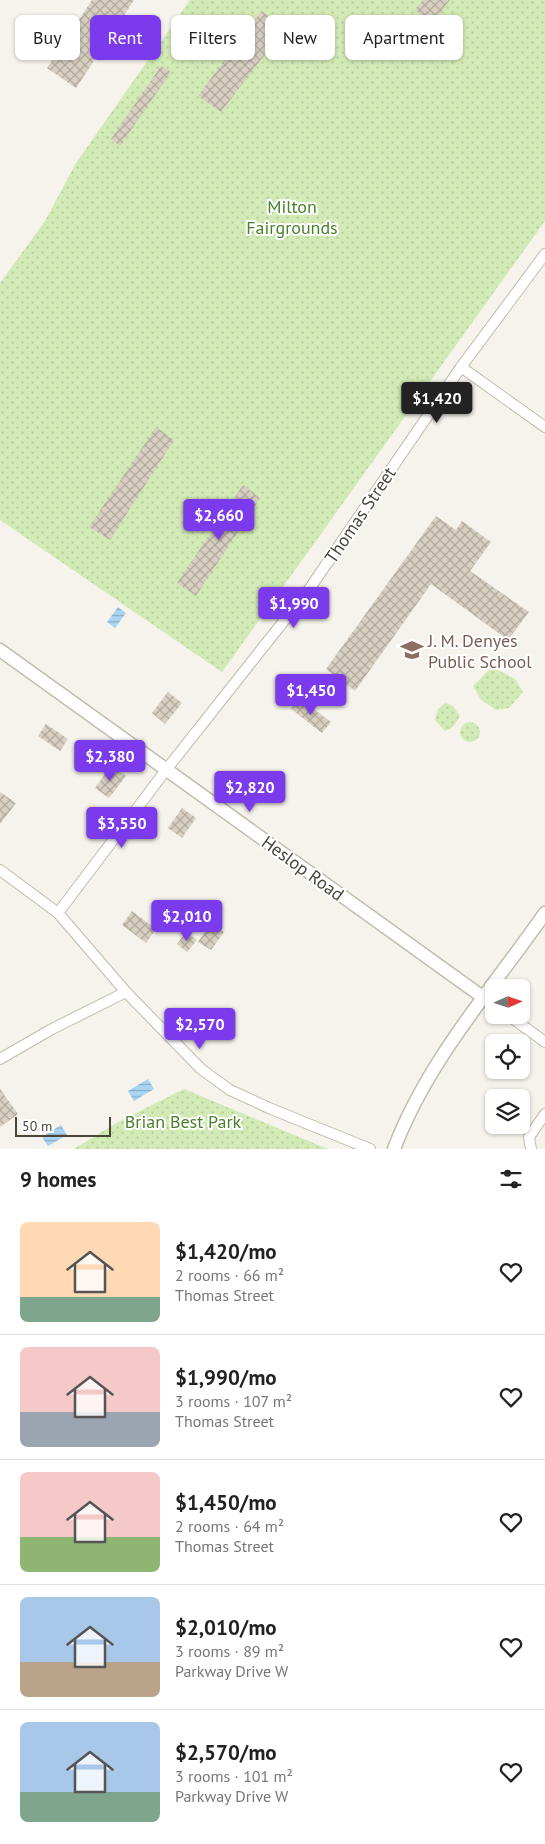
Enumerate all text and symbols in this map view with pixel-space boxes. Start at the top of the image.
chip: Buy [15,15,80,60]
chip: Rent [90,15,161,60]
chip: Filters [171,15,255,60]
chip: New [265,15,335,60]
chip: Apartment [345,15,463,60]
park label: Milton Fairgrounds [246,195,338,239]
pin: $1,420 [396,382,478,424]
text: $1,420 [412,388,462,408]
street label: Thomas Street [319,462,401,568]
pin: $2,660 [178,498,260,541]
text: $2,660 [194,505,244,525]
pin: $1,990 [253,586,335,629]
text: $1,990 [269,593,319,613]
place label: J. M. Denyes Public School [427,629,532,673]
school or university icon: J. M. Denyes Public School [399,637,425,663]
pin: $1,450 [270,674,352,716]
text: $1,450 [286,680,336,700]
pin: $2,380 [69,740,151,782]
text: $2,380 [85,746,135,766]
pin: $2,820 [209,770,291,813]
text: $2,820 [225,777,275,797]
pin: $3,550 [81,806,163,849]
text: $3,550 [97,813,147,833]
street label: Heslop Road [257,830,349,906]
pin: $2,010 [146,900,228,942]
text: $2,010 [162,906,212,926]
north arrow [485,979,530,1024]
map controls [485,979,530,1134]
pin: $2,570 [159,1008,241,1050]
text: $2,570 [175,1014,225,1034]
button: locate [485,1034,530,1079]
button: layers [485,1089,530,1134]
park label: Brian Best Park [125,1110,242,1133]
scale bar [15,1114,111,1137]
text: 50 m [22,1117,52,1135]
icon: filters [497,1165,525,1193]
text: 9 homes [20,1166,96,1193]
text: $1,420/mo [175,1238,277,1265]
icon: home [60,1242,120,1302]
icon: heart [497,1258,525,1286]
text: 2 rooms · 66 m² [175,1265,284,1285]
text: Thomas Street [175,1285,274,1305]
text: $1,990/mo [175,1364,277,1391]
icon: home [60,1367,120,1427]
icon: heart [497,1383,525,1411]
text: 3 rooms · 107 m² [175,1391,292,1411]
text: Thomas Street [175,1411,274,1431]
text: $1,450/mo [175,1489,277,1516]
icon: home [60,1492,120,1552]
icon: heart [497,1508,525,1536]
text: 2 rooms · 64 m² [175,1516,284,1536]
text: Thomas Street [175,1536,274,1556]
text: $2,010/mo [175,1614,277,1641]
icon: home [60,1617,120,1677]
icon: heart [497,1633,525,1661]
text: 3 rooms · 89 m² [175,1641,284,1661]
text: Parkway Drive W [175,1661,288,1681]
text: $2,570/mo [175,1739,277,1766]
icon: home [60,1742,120,1802]
icon: heart [497,1758,525,1786]
text: 3 rooms · 101 m² [175,1766,293,1786]
text: Parkway Drive W [175,1786,288,1806]

